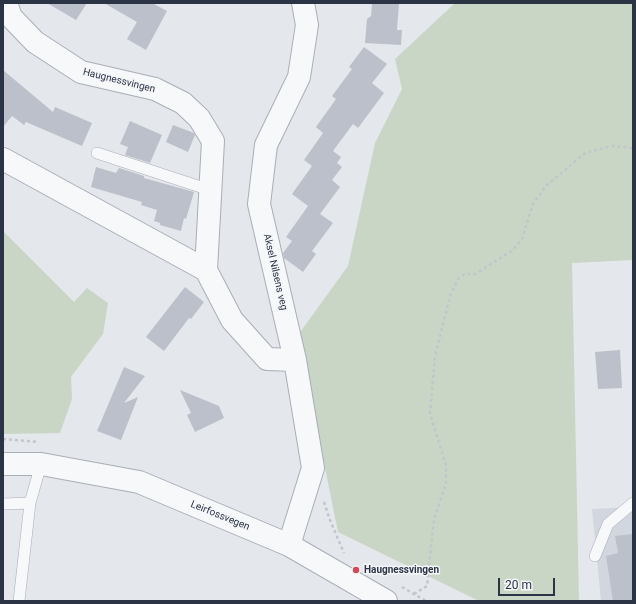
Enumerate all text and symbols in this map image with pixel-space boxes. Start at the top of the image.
street label: Haugnessvingen [82,66,156,96]
street label: Aksel Nilsens veg [260,233,290,311]
street label: Leirfossvegen [189,499,251,533]
place label: Haugnessvingen [364,564,439,576]
marker: Haugnessvingen [351,565,361,575]
scale bar [500,570,557,596]
text: 20 m [505,578,532,592]

